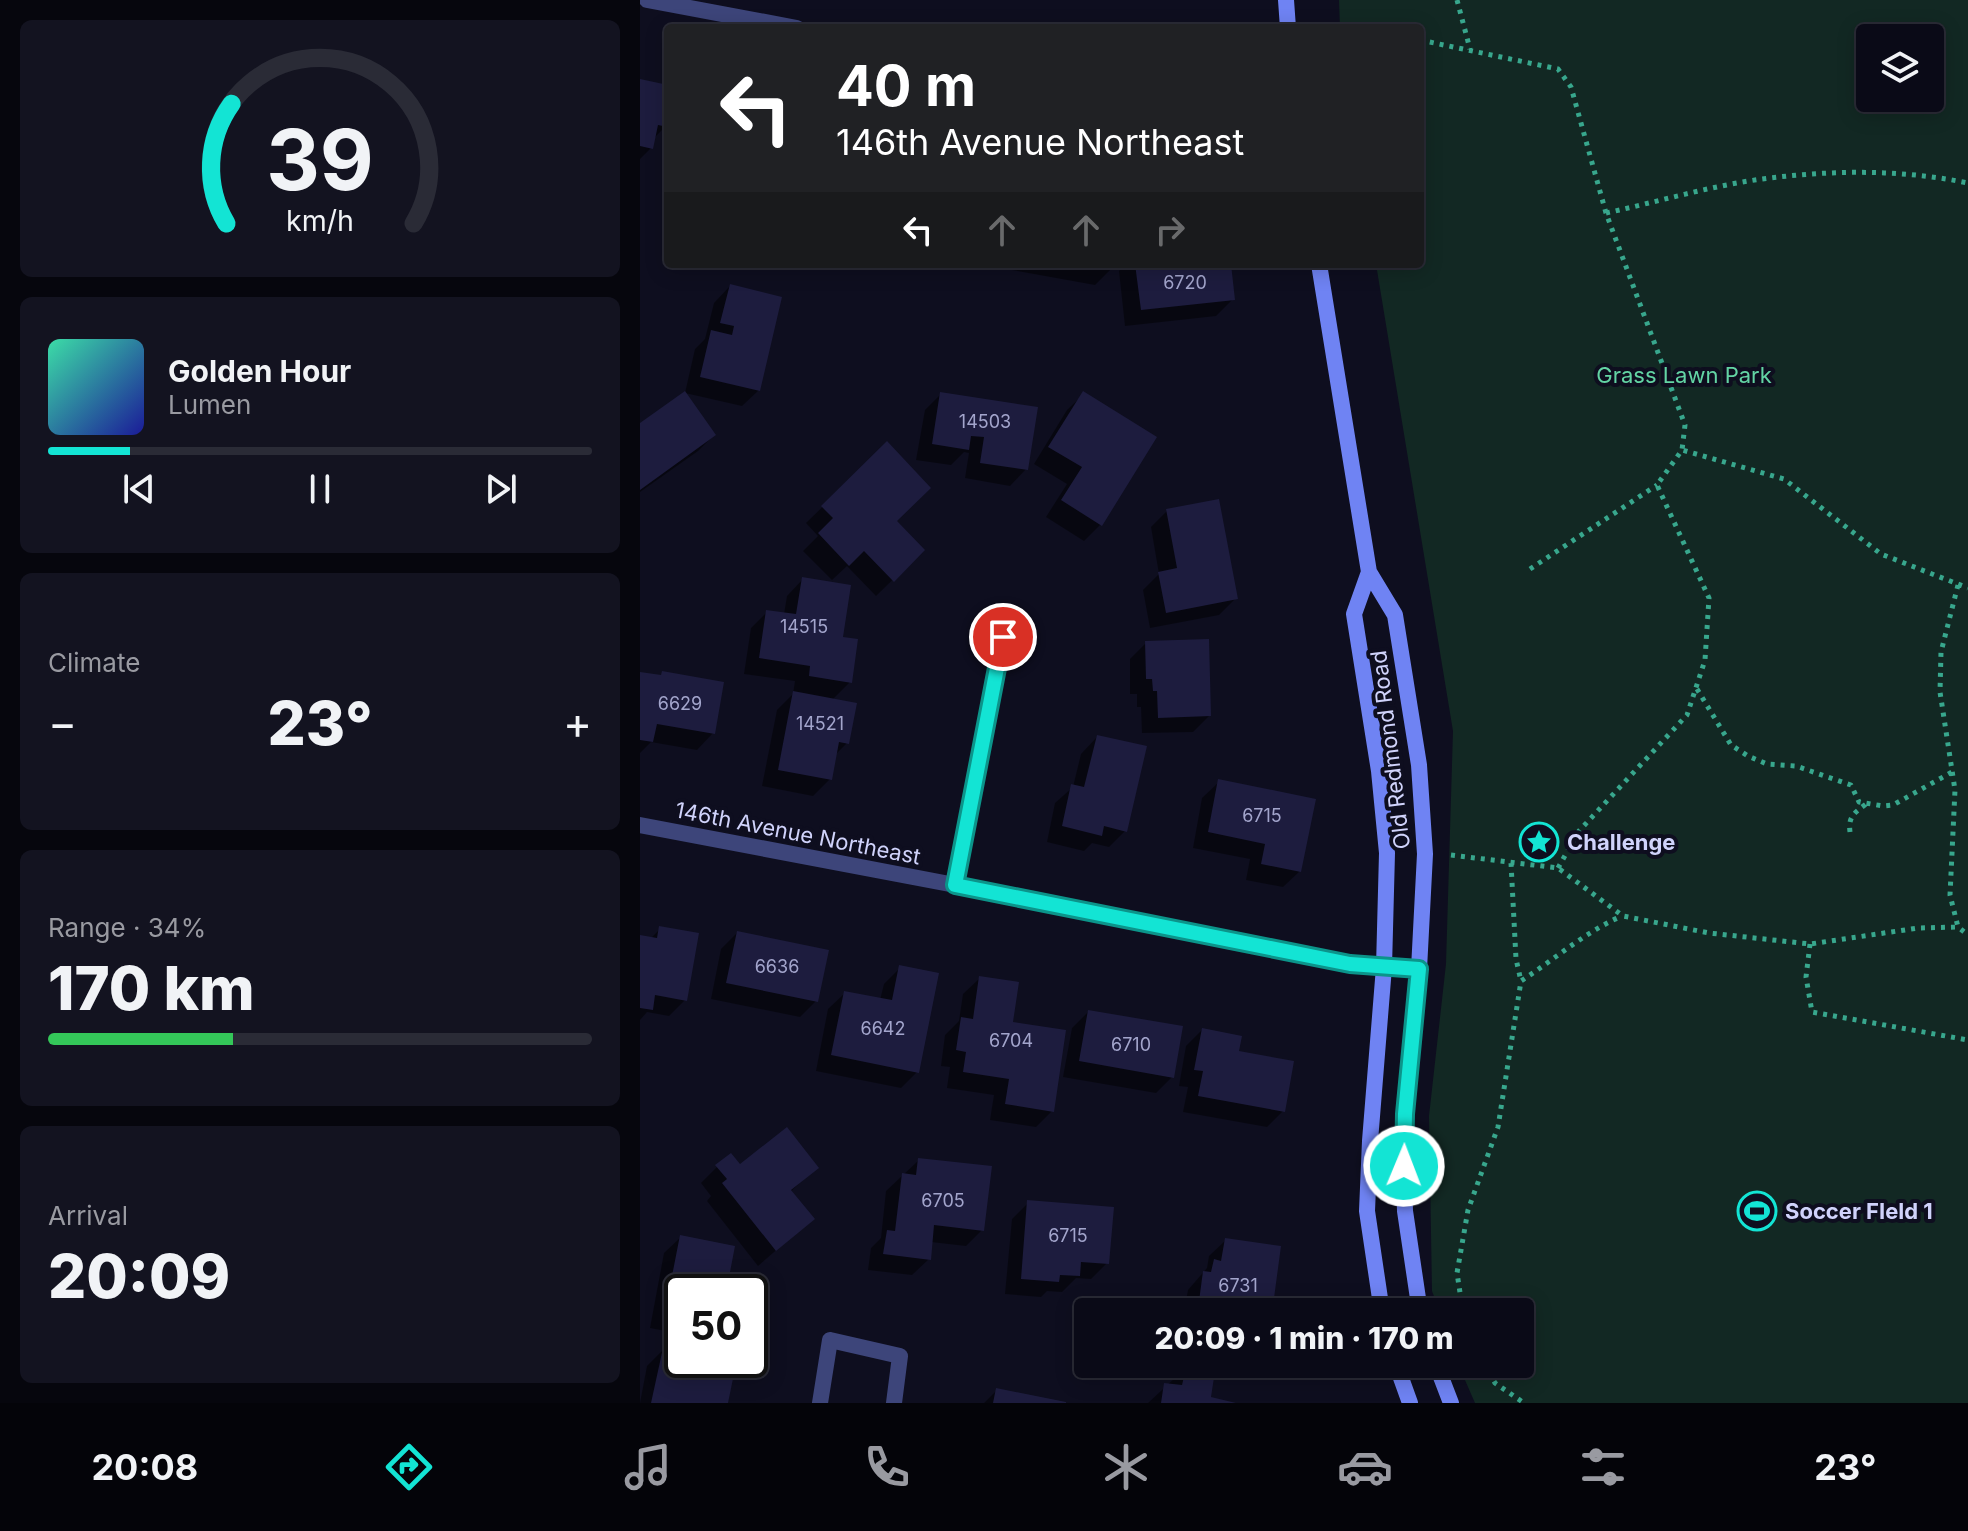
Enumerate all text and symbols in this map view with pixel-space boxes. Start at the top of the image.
map controls [1856,24,1944,112]
button: layers [1856,24,1944,112]
text: 40 m [836,52,976,120]
icon: left [704,56,808,160]
text: 39 [266,109,374,210]
text: 146th Avenue Northeast [836,120,1244,164]
text: km/h [286,203,354,238]
icon: left [896,208,940,252]
icon: ahead [980,208,1024,252]
icon: ahead [1064,208,1108,252]
icon: right [1148,208,1192,252]
house number: 6720 [1163,272,1207,293]
text: Golden Hour [168,353,351,389]
park label: Grass Lawn Park [1596,362,1772,388]
text: Lumen [168,389,251,420]
house number: 14503 [959,411,1011,432]
icon: previous [117,467,161,511]
icon: pause [298,467,342,511]
icon: next [479,467,523,511]
pin [969,603,1037,671]
icon: arrive [981,615,1025,659]
house number: 14515 [780,616,828,637]
text: Climate [48,647,140,678]
street label: Old Redmond Road [1365,649,1415,851]
text: 23° [267,687,373,759]
house number: 6629 [658,693,702,714]
text: − [48,696,77,750]
text: + [563,696,592,750]
house number: 14521 [796,713,844,734]
street label: 146th Avenue Northeast [673,796,923,870]
house number: 6715 [1242,805,1282,826]
place icon: Challenge [1518,821,1560,863]
place label: Challenge [1567,829,1675,855]
text: Range · 34% [48,912,206,943]
text: 170 km [48,952,255,1024]
house number: 6636 [755,956,799,977]
house number: 6642 [861,1018,905,1039]
house number: 6704 [989,1030,1033,1051]
house number: 6710 [1111,1034,1151,1055]
position arrow [1362,1124,1446,1208]
house number: 6705 [921,1190,965,1211]
sports icon: Soccer FIeld 1 [1736,1190,1778,1232]
place label: Soccer FIeld 1 [1785,1198,1933,1224]
text: Arrival [48,1200,128,1231]
house number: 6715 [1048,1225,1088,1246]
text: 20:09 [48,1240,230,1312]
speed limit sign: 50 [664,1274,768,1378]
house number: 6731 [1218,1275,1258,1296]
text: 20:09 · 1 min · 170 m [1154,1320,1454,1356]
icon: directions [381,1439,437,1495]
icon: music [620,1439,676,1495]
icon: phone [859,1439,915,1495]
icon: climate [1098,1439,1154,1495]
icon: car [1337,1439,1393,1495]
icon: filters [1575,1439,1631,1495]
text: 20:08 [91,1445,198,1489]
text: 23° [1814,1445,1876,1489]

